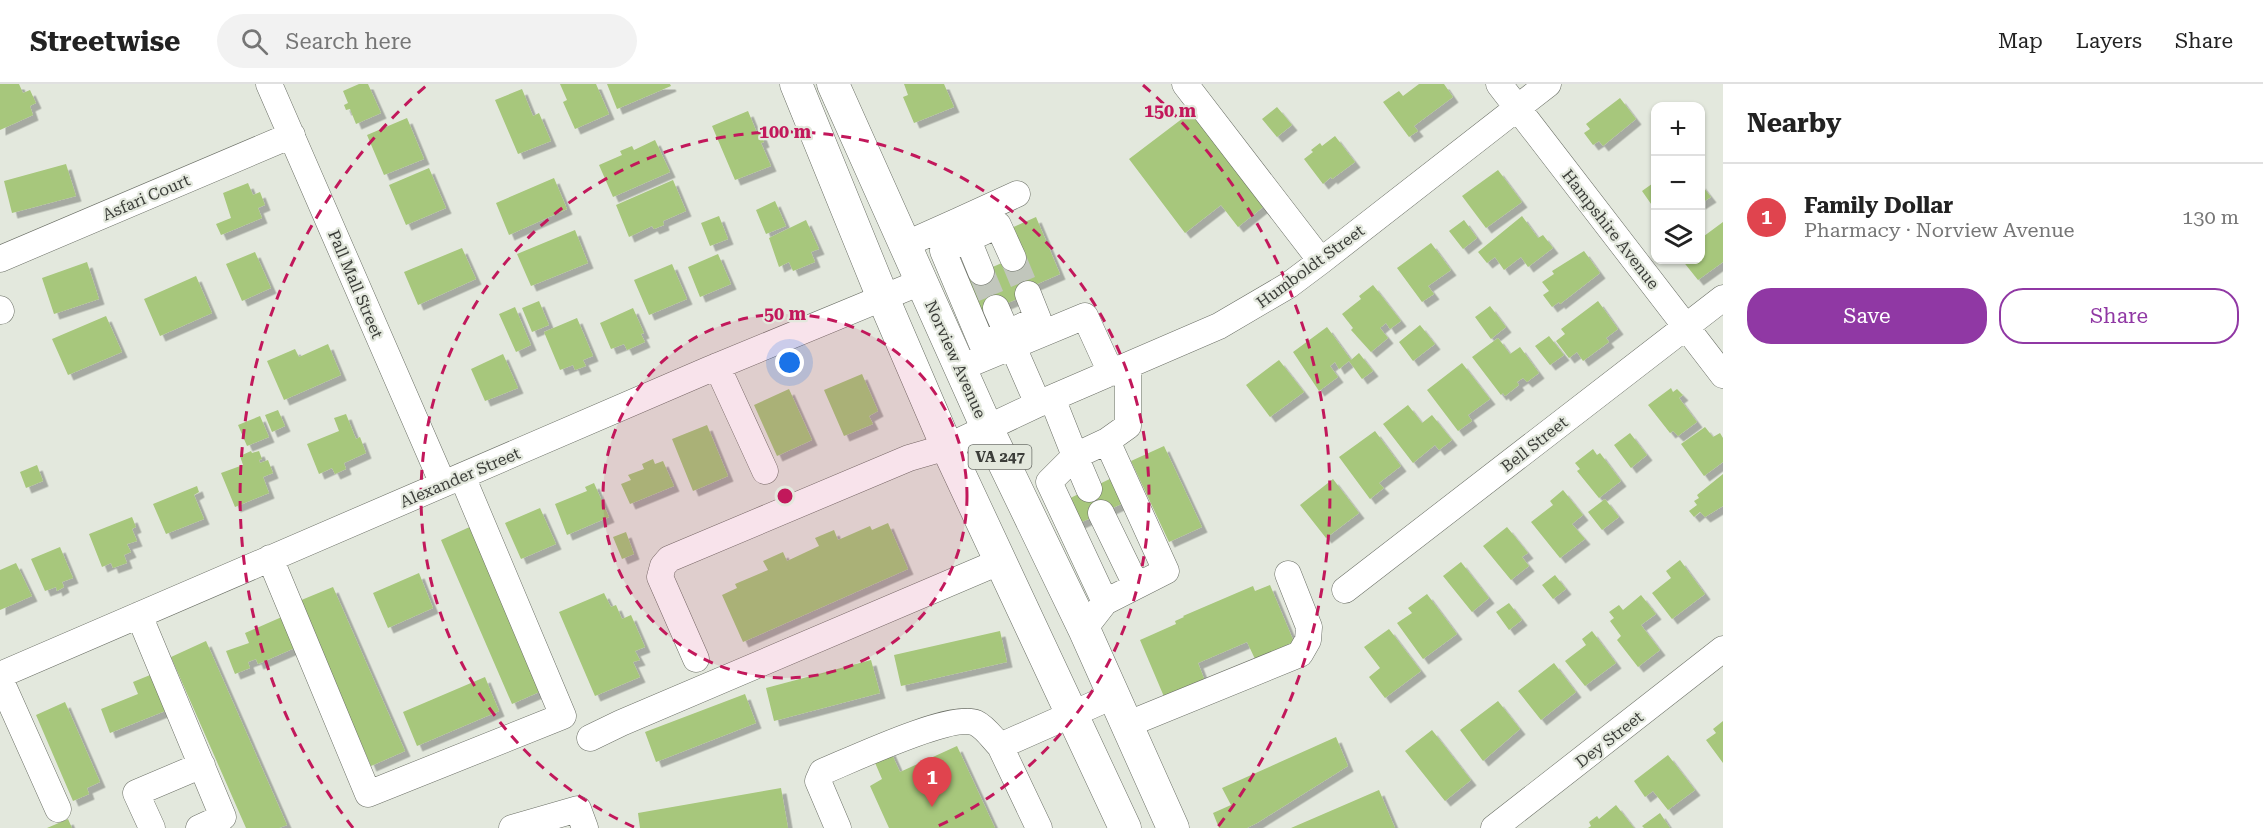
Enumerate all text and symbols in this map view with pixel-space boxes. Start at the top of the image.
search box [217,14,637,68]
text: Streetwise [30,25,181,58]
icon: search [238,25,271,58]
text: Search here [286,29,412,54]
text: Map [1998,29,2043,53]
text: Layers [2076,29,2142,53]
text: Share [2175,29,2233,53]
text: 150 m [1144,100,1197,121]
map controls [1651,102,1705,264]
button: + [1651,102,1705,156]
text: Nearby [1747,108,1841,138]
text: 100 m [759,121,812,142]
button: − [1651,156,1705,210]
street label: Hampshire Avenue [1558,166,1663,293]
street label: Asfari Court [100,170,193,224]
text: Family Dollar [1804,193,1953,218]
text: 1 [1761,205,1772,229]
text: 130 m [2182,205,2239,229]
button: layers [1651,210,1705,264]
text: Pharmacy · Norview Avenue [1804,218,2075,242]
street label: Humboldt Street [1253,221,1368,312]
street label: Pall Mall Street [324,227,387,341]
button: Save [1747,288,1987,344]
button: Share [1999,288,2239,344]
street label: Norview Avenue [921,297,990,421]
text: 50 m [764,303,807,324]
your location [775,348,804,377]
street label: Bell Street [1497,412,1571,476]
street label: Alexander Street [397,444,523,511]
road number: VA 247 [968,445,1032,469]
centre of rings [775,486,795,506]
street label: Dey Street [1572,707,1647,772]
pin: 1 [912,758,952,807]

